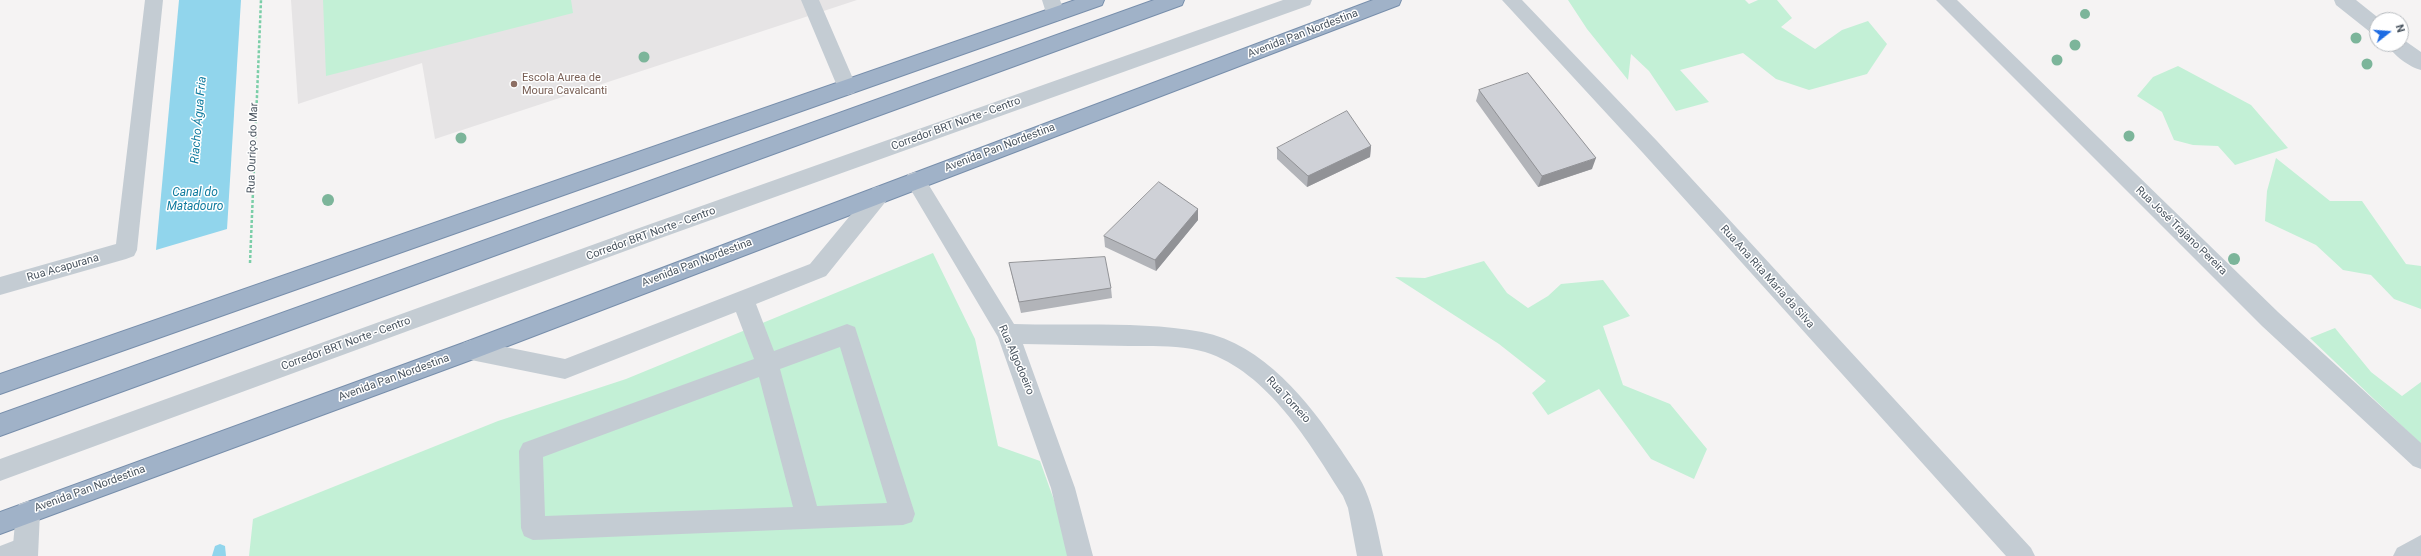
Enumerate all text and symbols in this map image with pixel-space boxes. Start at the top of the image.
street label: Avenida Pan Nordestina [1246,7,1360,61]
north arrow [2369,12,2409,52]
text: N [2393,23,2407,34]
place label: Escola Aurea de Moura Cavalcanti [522,71,607,97]
water label: Riacho Água Fria [188,76,210,164]
marker: Escola Aurea de Moura Cavalcanti [509,79,519,89]
street label: Corredor BRT Norte - Centro [890,94,1022,154]
street label: Rua Ouriço do Mar [245,102,261,194]
street label: Avenida Pan Nordestina [943,121,1057,175]
street label: Rua José Trajano Pereira [2133,184,2229,278]
water label: Canal do Matadouro [167,186,223,214]
street label: Corredor BRT Norte - Centro [585,204,717,264]
street label: Rua Ana Rita Maria da Silva [1717,223,1817,331]
street label: Avenida Pan Nordestina [640,236,754,290]
street label: Rua Acapurana [25,251,101,285]
street label: Corredor BRT Norte - Centro [280,314,412,374]
street label: Rua Algodoeiro [995,323,1037,397]
street label: Avenida Pan Nordestina [337,352,451,404]
street label: Rua Torneio [1263,374,1313,426]
street label: Avenida Pan Nordestina [33,463,147,515]

